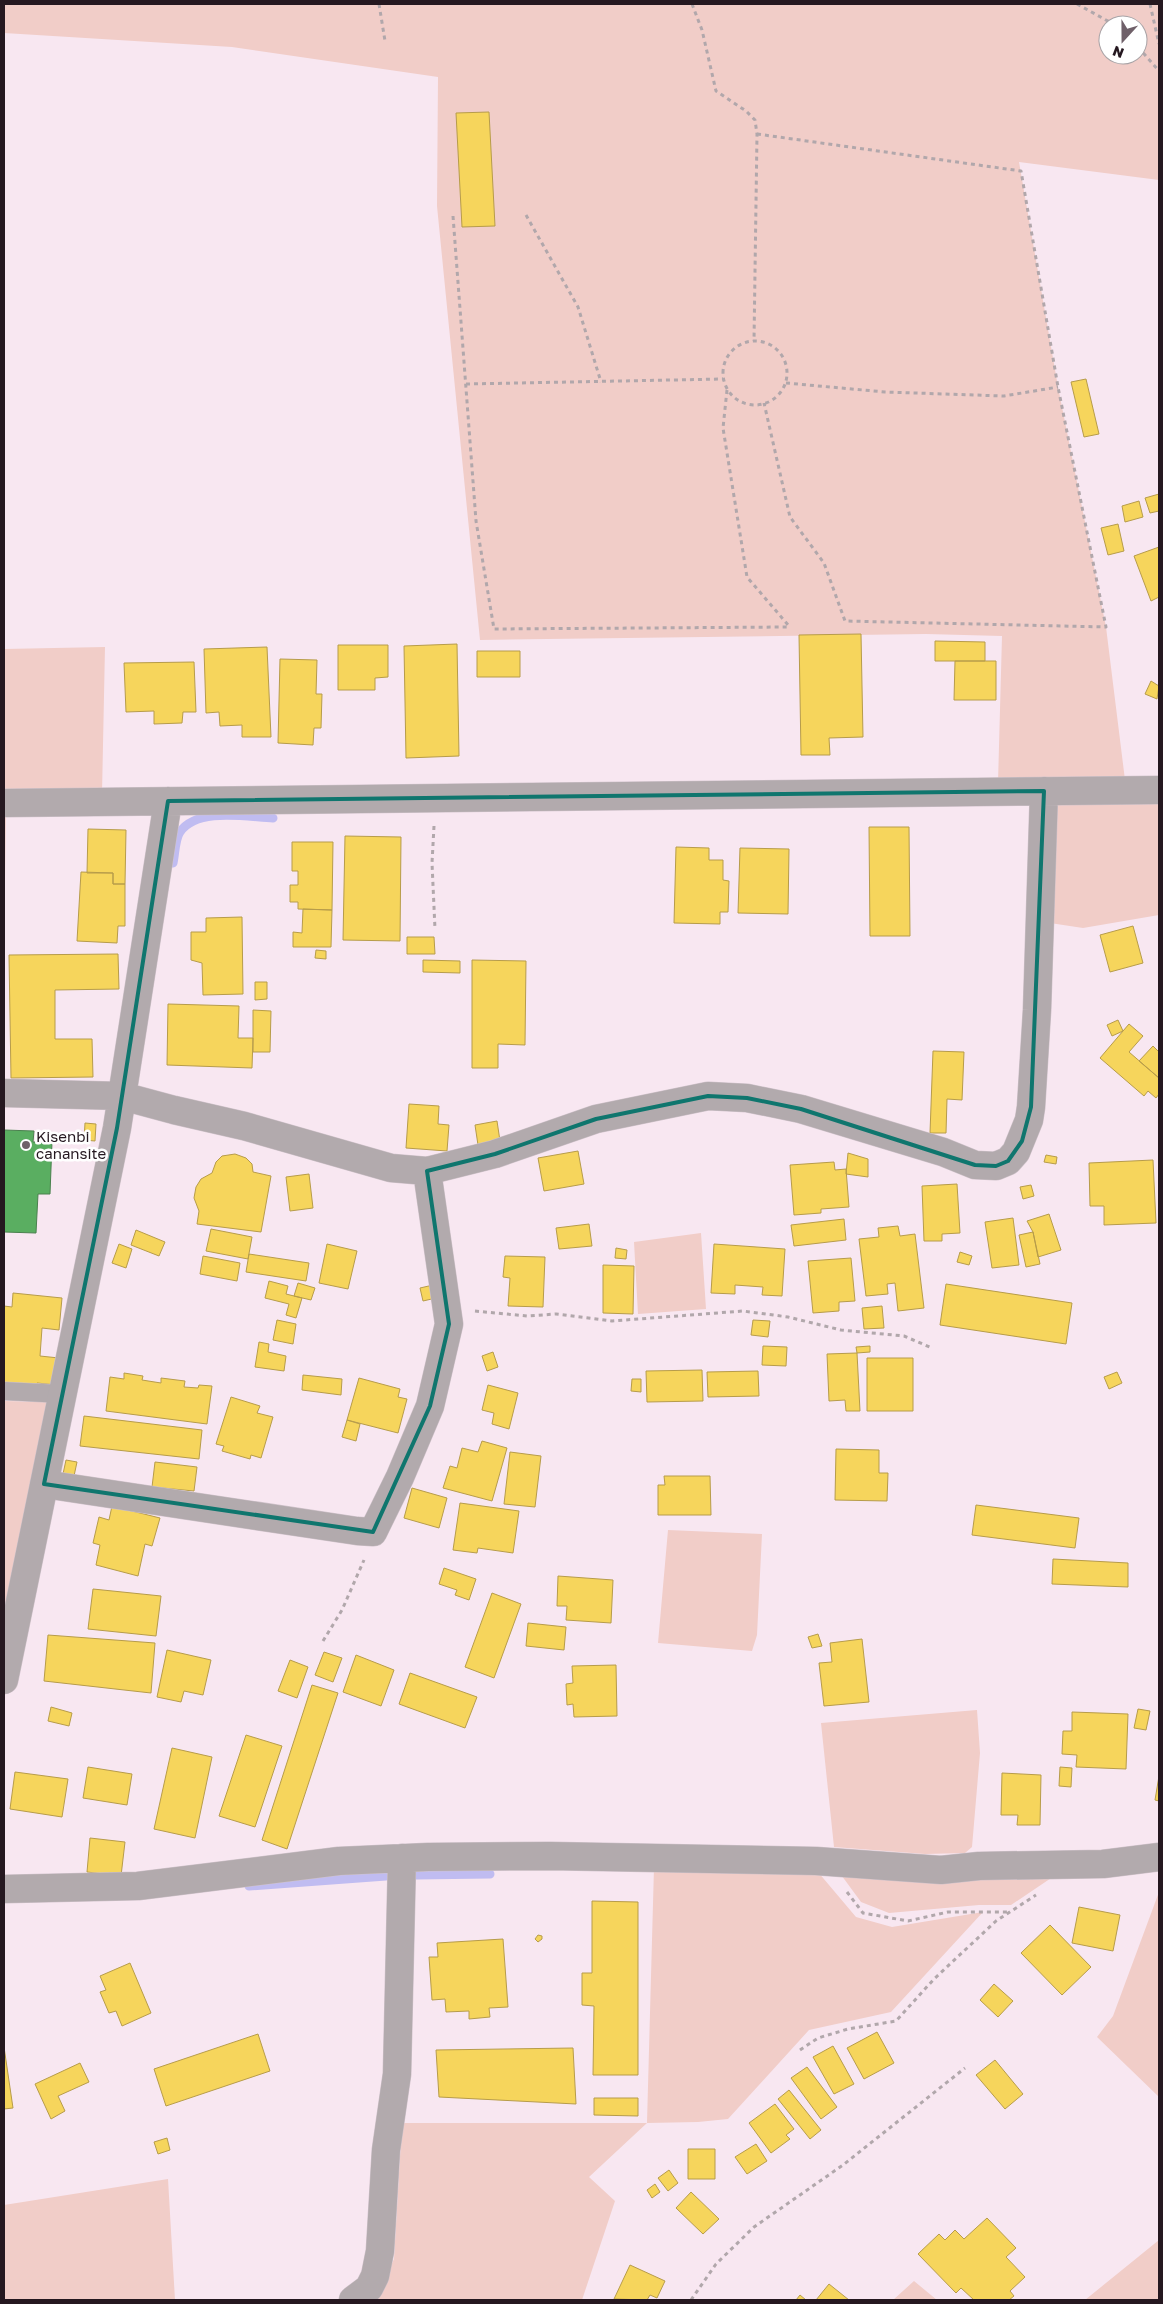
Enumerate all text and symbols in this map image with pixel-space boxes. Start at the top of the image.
north arrow [1098,15,1148,65]
text: N [1110,43,1126,62]
place label: Kisenbi canansite [36,1127,107,1162]
marker: Kisenbi canansite [20,1139,32,1151]

